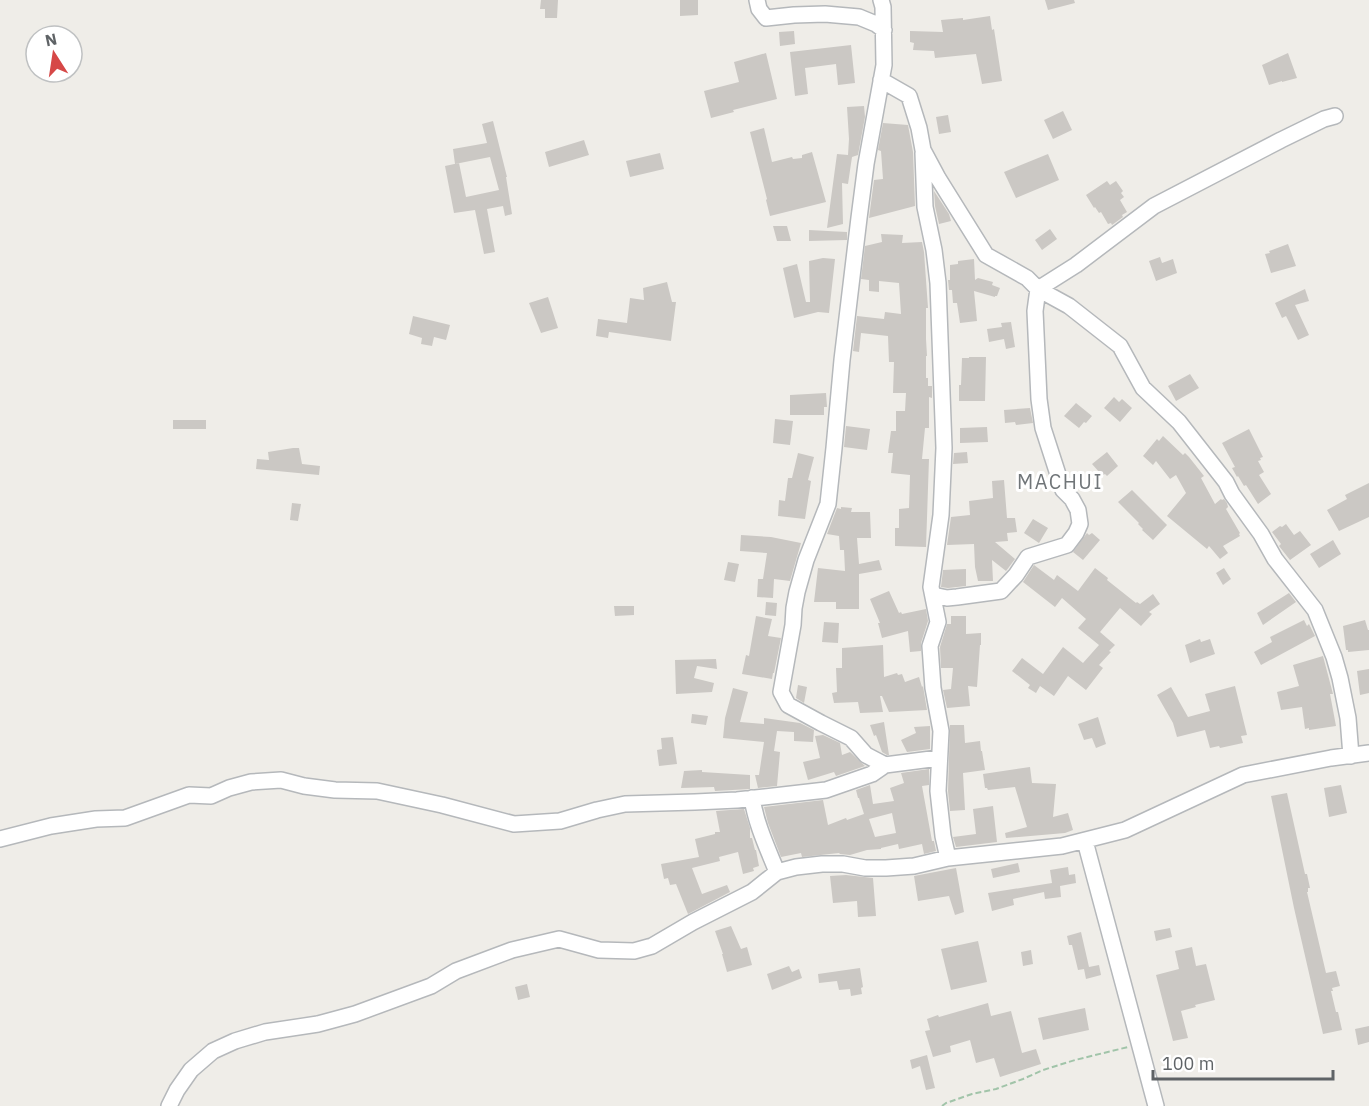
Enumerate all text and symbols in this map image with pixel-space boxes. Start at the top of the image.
north arrow [24,24,84,84]
text: N [43,28,59,50]
district label: MACHUI [1017,468,1103,495]
scale bar [1153,1043,1333,1081]
text: 100 m [1162,1052,1214,1075]

